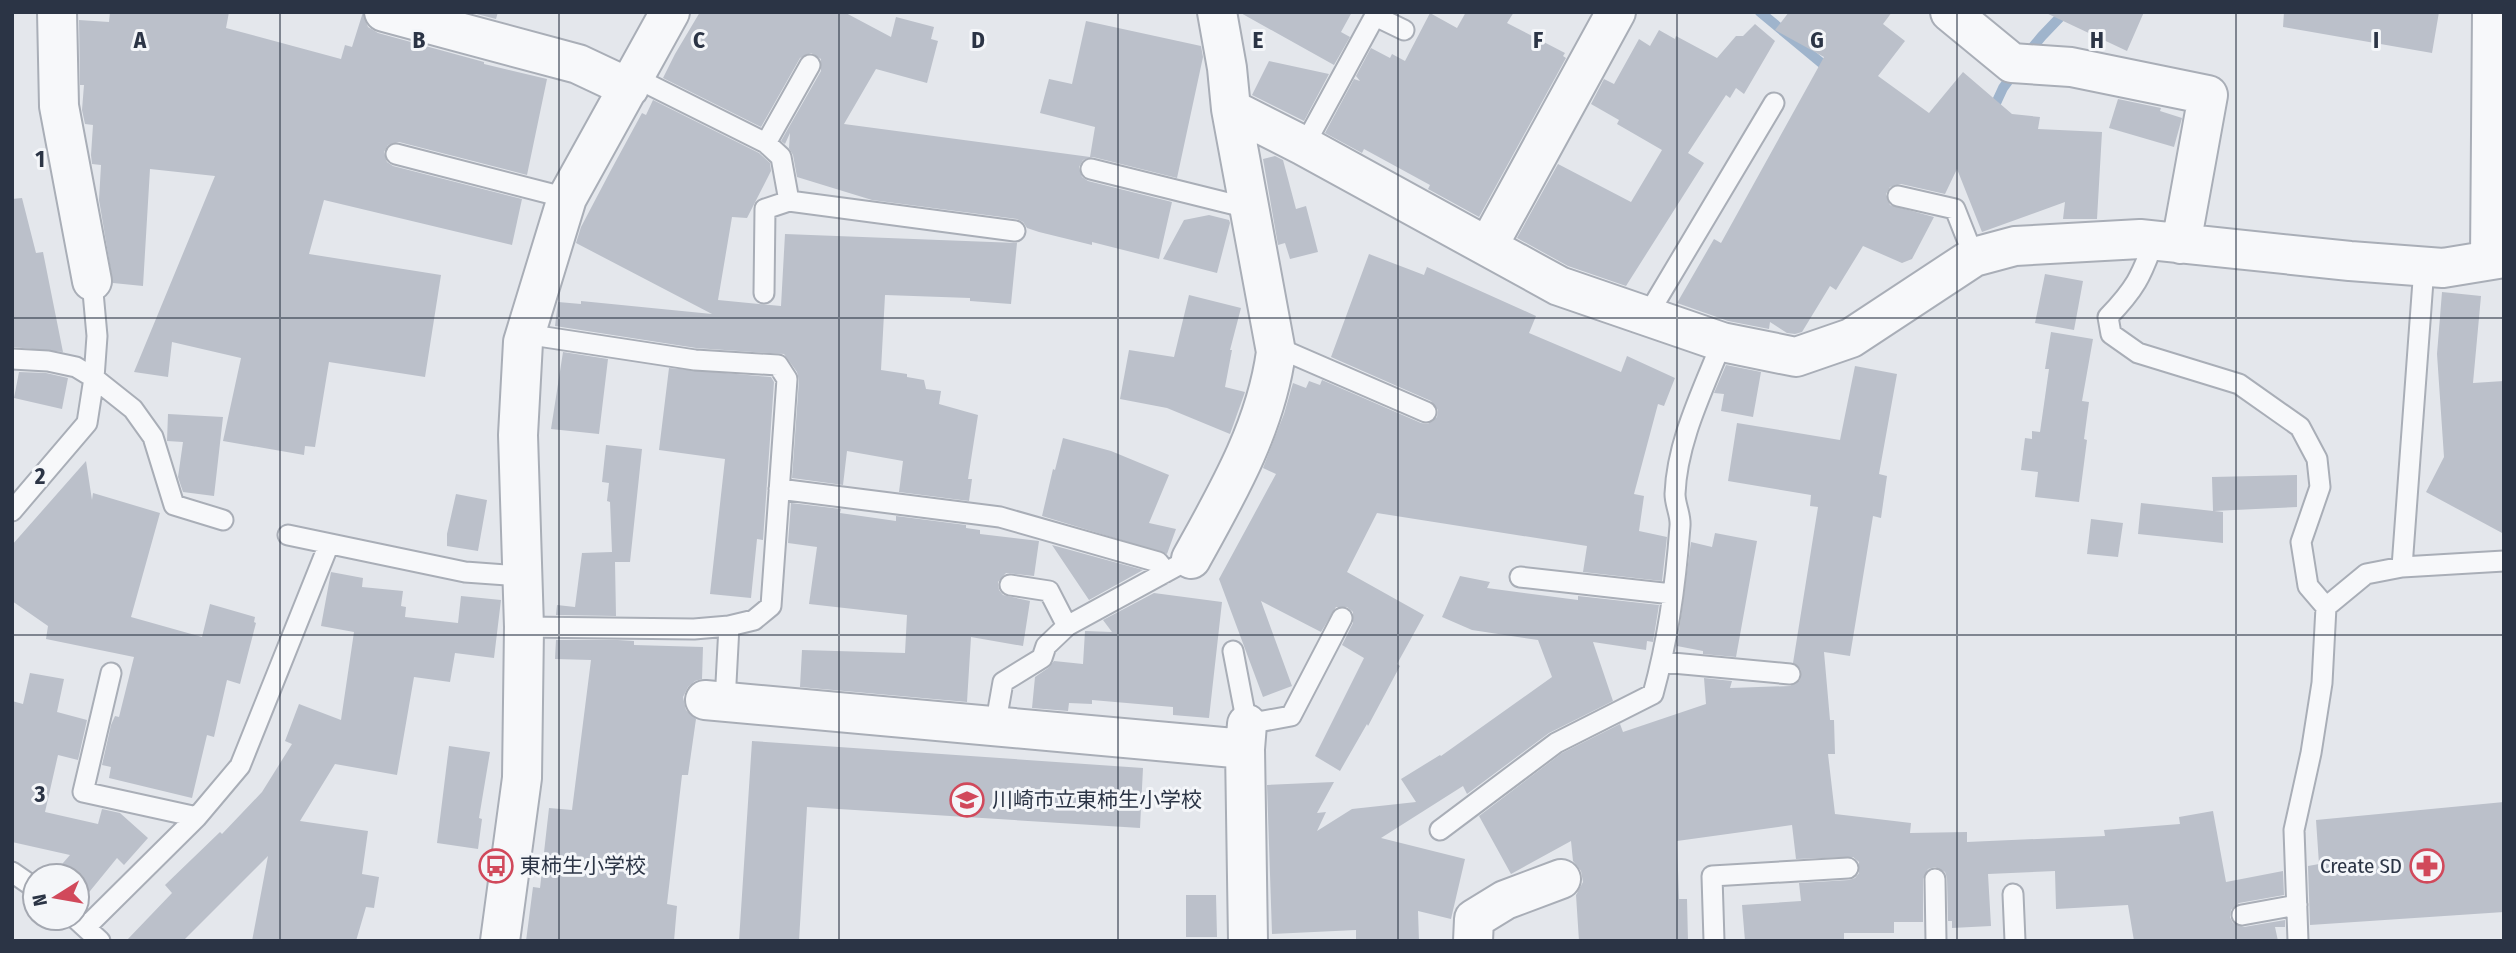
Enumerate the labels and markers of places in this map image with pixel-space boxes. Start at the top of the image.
school or university icon: 川崎市立東柿生小学校 [948,781,986,819]
place label: 川崎市立東柿生小学校 [992,787,1202,813]
bus stop icon: 東柿生小学校 [477,847,515,885]
pharmacy icon: Create SD [2408,847,2446,885]
place label: 東柿生小学校 [520,853,646,879]
place label: Create SD [2320,853,2402,879]

